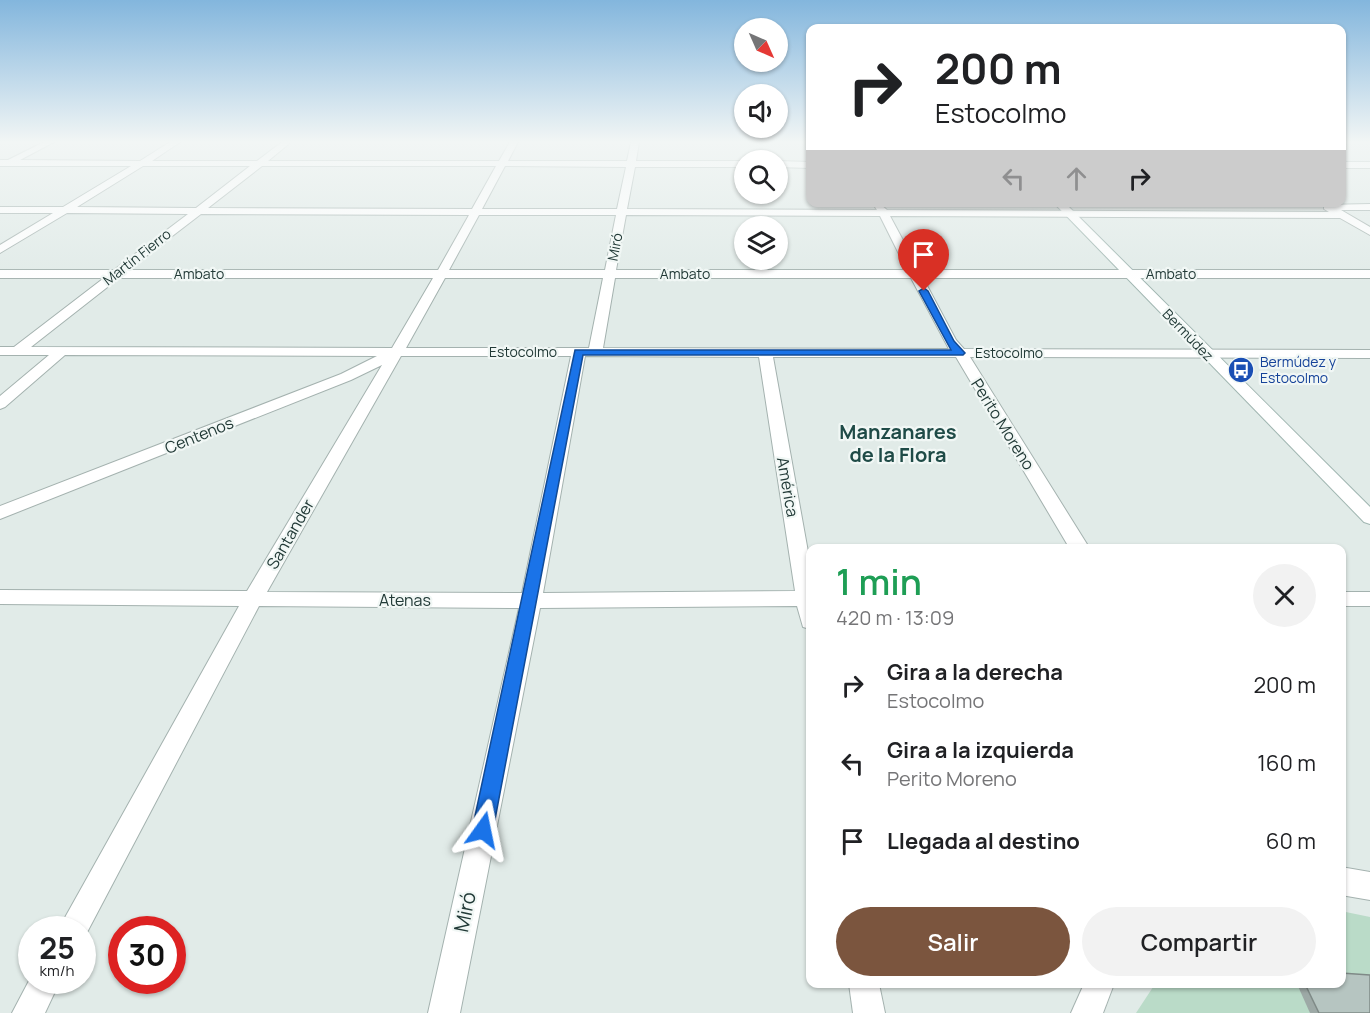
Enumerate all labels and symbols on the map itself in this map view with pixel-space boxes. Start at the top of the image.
north arrow [734,18,788,72]
street label: Martín Fierro [99,224,175,289]
pin [898,229,949,291]
street label: Miró [602,231,627,263]
street label: Ambato [174,264,224,283]
street label: Ambato [660,264,710,283]
street label: Ambato [1146,264,1196,283]
street label: Bermúdez [1159,304,1218,365]
street label: Estocolmo [489,342,557,361]
street label: Estocolmo [975,343,1043,362]
place label: Bermúdez y Estocolmo [1260,352,1337,387]
bus stop icon: Bermúdez y Estocolmo [1226,355,1256,385]
street label: Perito Moreno [966,374,1040,474]
street label: Centenos [161,411,237,459]
district label: Manzanares de la Flora [839,418,957,468]
street label: América [772,455,804,519]
street label: Santander [261,495,319,573]
street label: Atenas [379,589,431,611]
position arrow [451,798,515,862]
street label: Miró [447,889,482,934]
speed limit sign: 30 [108,916,186,994]

